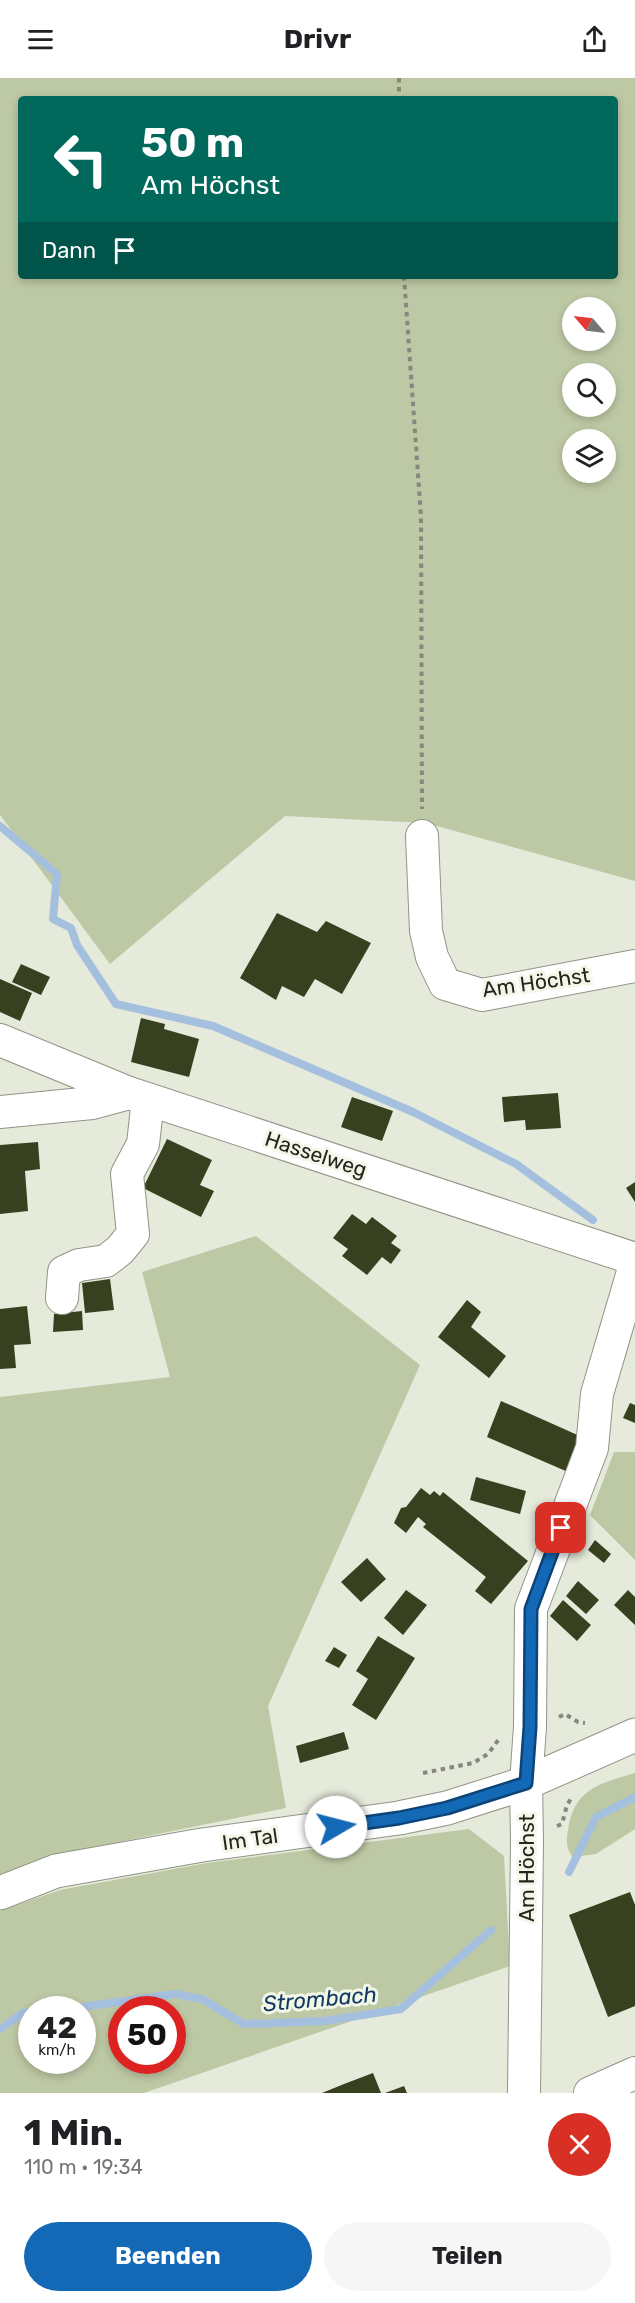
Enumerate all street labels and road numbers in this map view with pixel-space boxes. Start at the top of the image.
street label: Am Höchst [481,962,591,1002]
street label: Hasselweg [262,1126,370,1182]
street label: Am Höchst [514,1814,539,1922]
street label: Im Tal [221,1823,279,1855]

